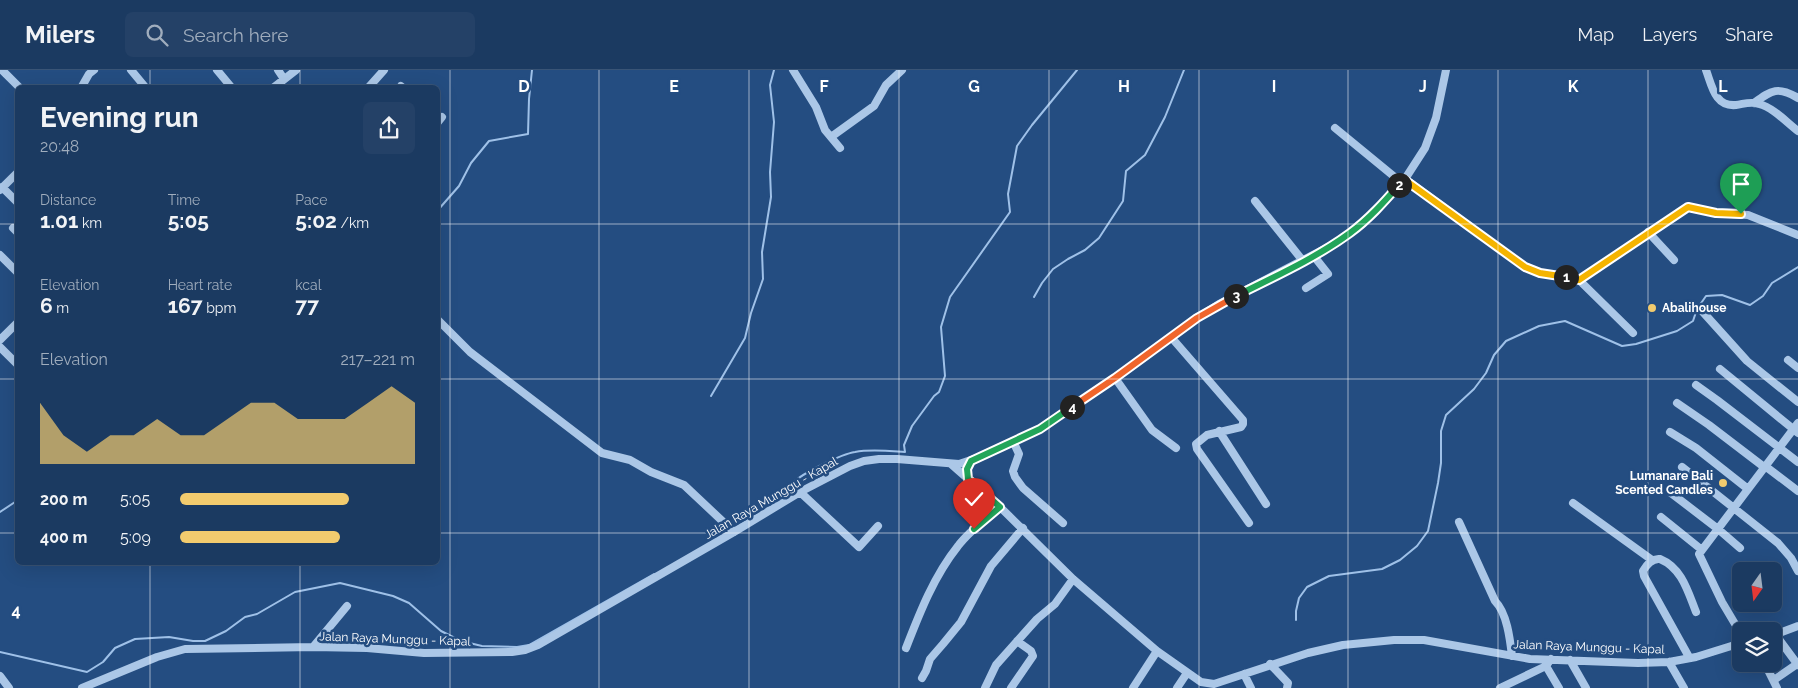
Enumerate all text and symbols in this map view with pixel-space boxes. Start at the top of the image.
search box [125,12,475,57]
text: Milers [25,20,95,49]
icon: search [143,21,171,49]
text: Search here [183,24,289,46]
text: Map [1578,24,1614,45]
text: Layers [1642,24,1697,45]
text: Share [1725,24,1773,45]
text: D [518,77,530,96]
text: E [669,77,679,96]
text: F [819,77,829,96]
text: G [968,77,980,96]
text: H [1118,77,1130,96]
text: I [1272,77,1276,96]
text: J [1419,77,1427,96]
text: K [1568,77,1579,96]
text: L [1718,77,1728,96]
text: Evening run [40,101,199,134]
button: share [363,102,415,154]
text: 20:48 [40,137,79,156]
pin [1720,163,1762,214]
icon: arrive [1727,170,1755,198]
pin: 2 [1386,172,1412,198]
text: 2 [1396,177,1403,193]
text: Distance [40,192,96,208]
text: Time [168,192,200,208]
text: Pace [295,192,327,208]
text: 1.01 [40,208,78,233]
text: 5:05 [168,208,209,233]
text: 5:02 [295,208,337,233]
text: km [78,215,102,231]
text: /km [337,215,369,231]
pin: 1 [1554,264,1578,290]
text: 1 [1563,269,1570,285]
text: Elevation [40,277,99,293]
text: Heart rate [168,277,232,293]
text: kcal [295,277,322,293]
pin: 3 [1224,284,1248,308]
text: 3 [1233,288,1240,304]
text: 6 [40,293,53,318]
text: 167 [168,293,203,318]
text: 77 [295,293,319,318]
text: m [53,300,69,316]
text: bpm [203,300,236,316]
place label: Abalihouse [1662,301,1726,315]
marker: Abalihouse [1646,302,1658,314]
text: Elevation [40,350,108,369]
text: 217–221 m [340,350,415,369]
pin: 4 [1060,394,1084,420]
text: 4 [1069,399,1077,415]
street label: Jalan Raya Munggu - Kapal [702,454,841,542]
place label: Lumanare Bali Scented Candles [1615,469,1713,497]
marker: Lumanare Bali Scented Candles [1717,477,1729,489]
pin [953,478,995,529]
icon: check [960,485,988,513]
text: 200 m [40,490,87,509]
text: 5:05 [120,490,150,509]
text: 400 m [40,528,88,547]
text: 5:09 [120,528,151,547]
north arrow [1732,562,1782,612]
map controls [1732,562,1782,672]
text: 4 [11,601,21,620]
button: layers [1732,622,1782,672]
street label: Jalan Raya Munggu - Kapal [319,629,472,649]
street label: Jalan Raya Munggu - Kapal [1513,637,1666,657]

